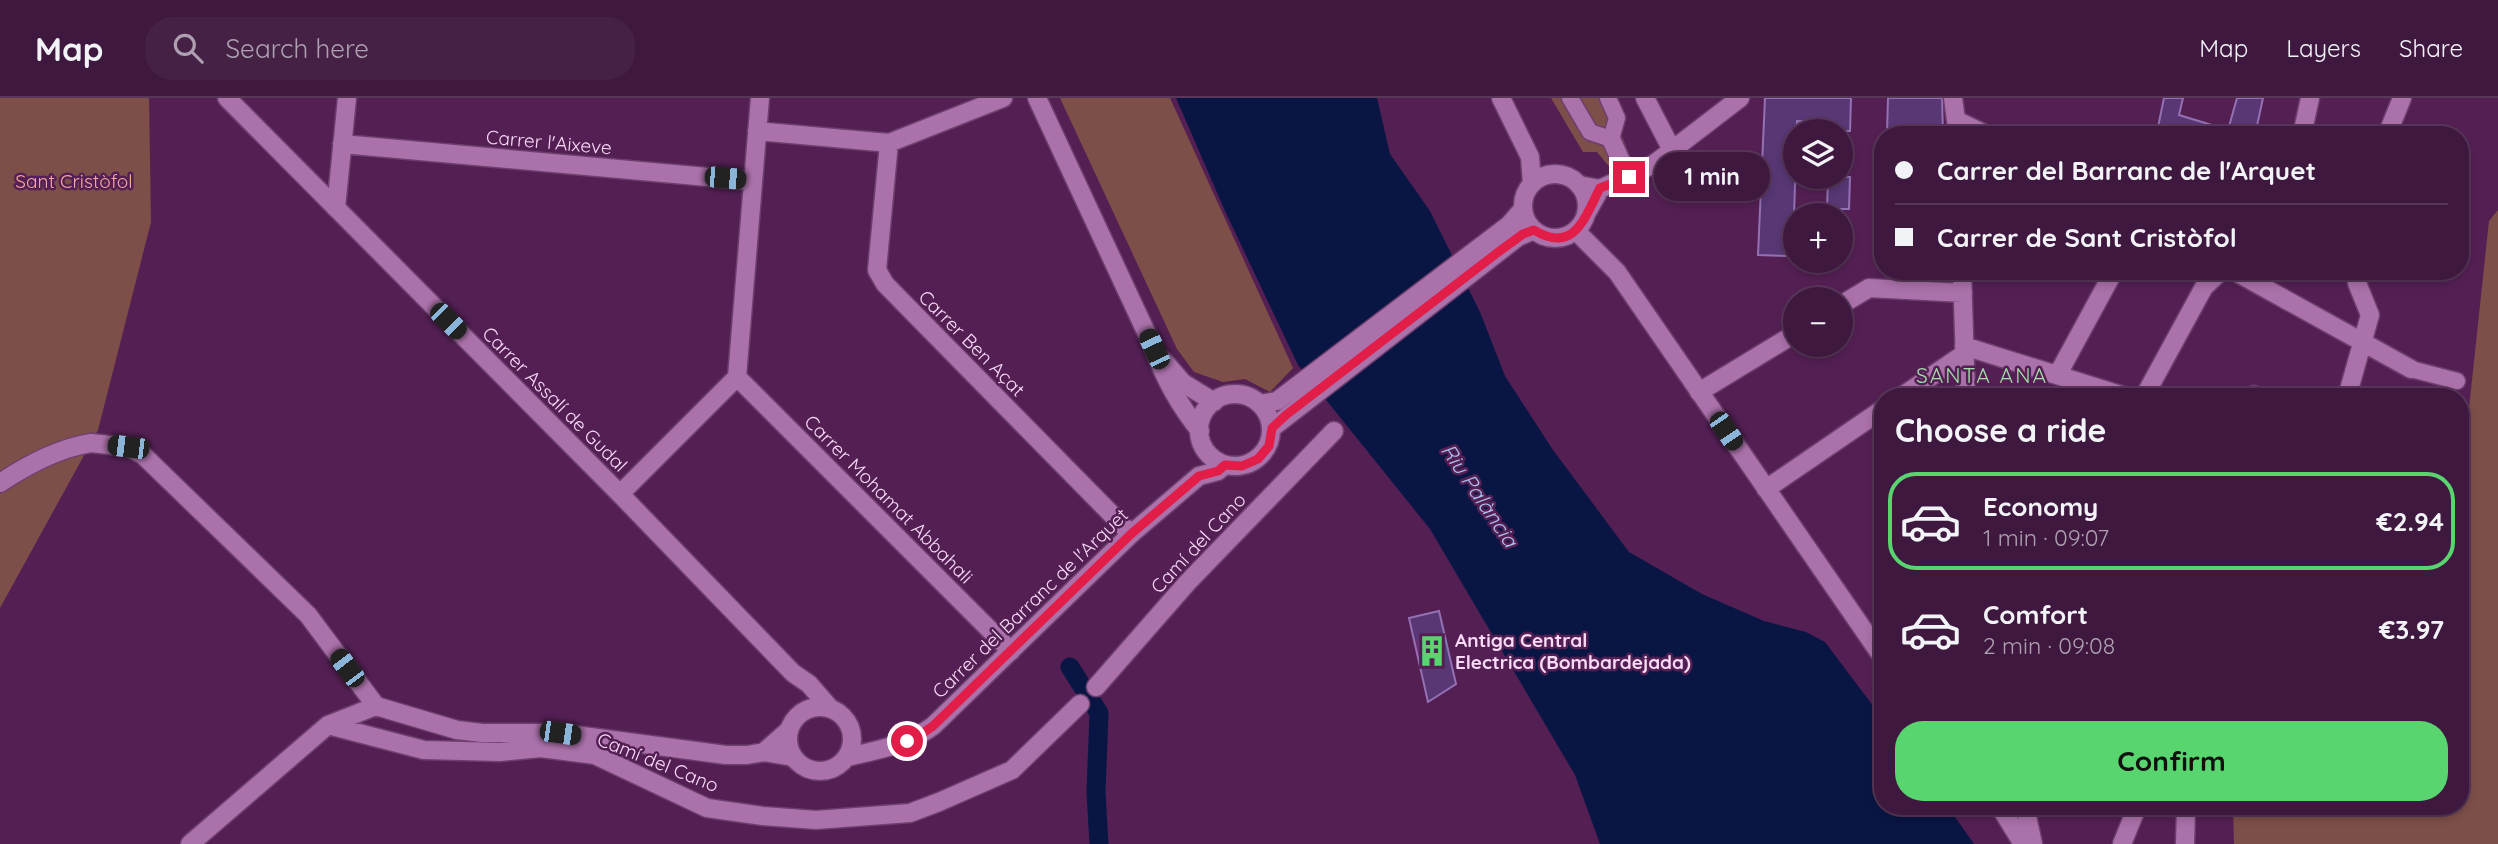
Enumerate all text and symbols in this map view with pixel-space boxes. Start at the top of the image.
search box [145,17,635,80]
text: Map [35,28,103,69]
icon: search [169,29,207,67]
text: Search here [225,32,369,65]
text: Map [2199,33,2248,63]
text: Layers [2286,33,2361,63]
text: Share [2399,33,2463,63]
map controls [1783,119,1853,357]
button: layers [1783,119,1853,189]
street label: Carrer l'Aixeve [485,125,613,159]
callout: 1 min [1654,153,1769,202]
text: Carrer del Barranc de l'Arquet [1937,154,2316,187]
route end [1613,161,1645,193]
text: 1 min [1684,162,1740,191]
car [704,166,747,190]
park label: Sant Cristòfol [15,169,133,193]
button: + [1783,203,1853,273]
text: Carrer de Sant Cristòfol [1937,221,2237,254]
street label: Carrer Ben Açat [914,285,1030,401]
button: − [1783,287,1853,357]
car [426,299,471,343]
street label: Carrer Assalí de Gudal [477,321,633,477]
car [1136,326,1173,372]
district label: SANTA ANA [1916,362,2048,388]
car [1706,408,1747,454]
street label: Carrer Mohamat Abbahali [800,410,978,588]
text: Choose a ride [1895,410,2107,450]
car [106,434,151,460]
water label: Riu Palància [1436,438,1525,553]
street label: Camí del Cano [1145,488,1251,598]
icon: car [1899,490,1962,553]
text: Economy [1983,490,2098,523]
street label: Carrer del Barranc de l'Arquet [927,503,1133,703]
text: €2.94 [2376,505,2444,538]
text: 1 min · 09:07 [1983,523,2109,552]
icon: car [1899,598,1962,661]
text: Comfort [1983,598,2088,631]
text: €3.97 [2379,613,2444,646]
place label: Antiga Central Electrica (Bombardejada) [1455,628,1691,674]
text: 2 min · 09:08 [1983,631,2115,660]
building icon: Antiga Central Electrica (Bombardejada) [1415,634,1449,668]
car [326,645,369,691]
car [538,720,583,746]
button: Confirm [1895,721,2448,801]
route start [891,725,923,757]
street label: Camí del Cano [594,727,722,797]

